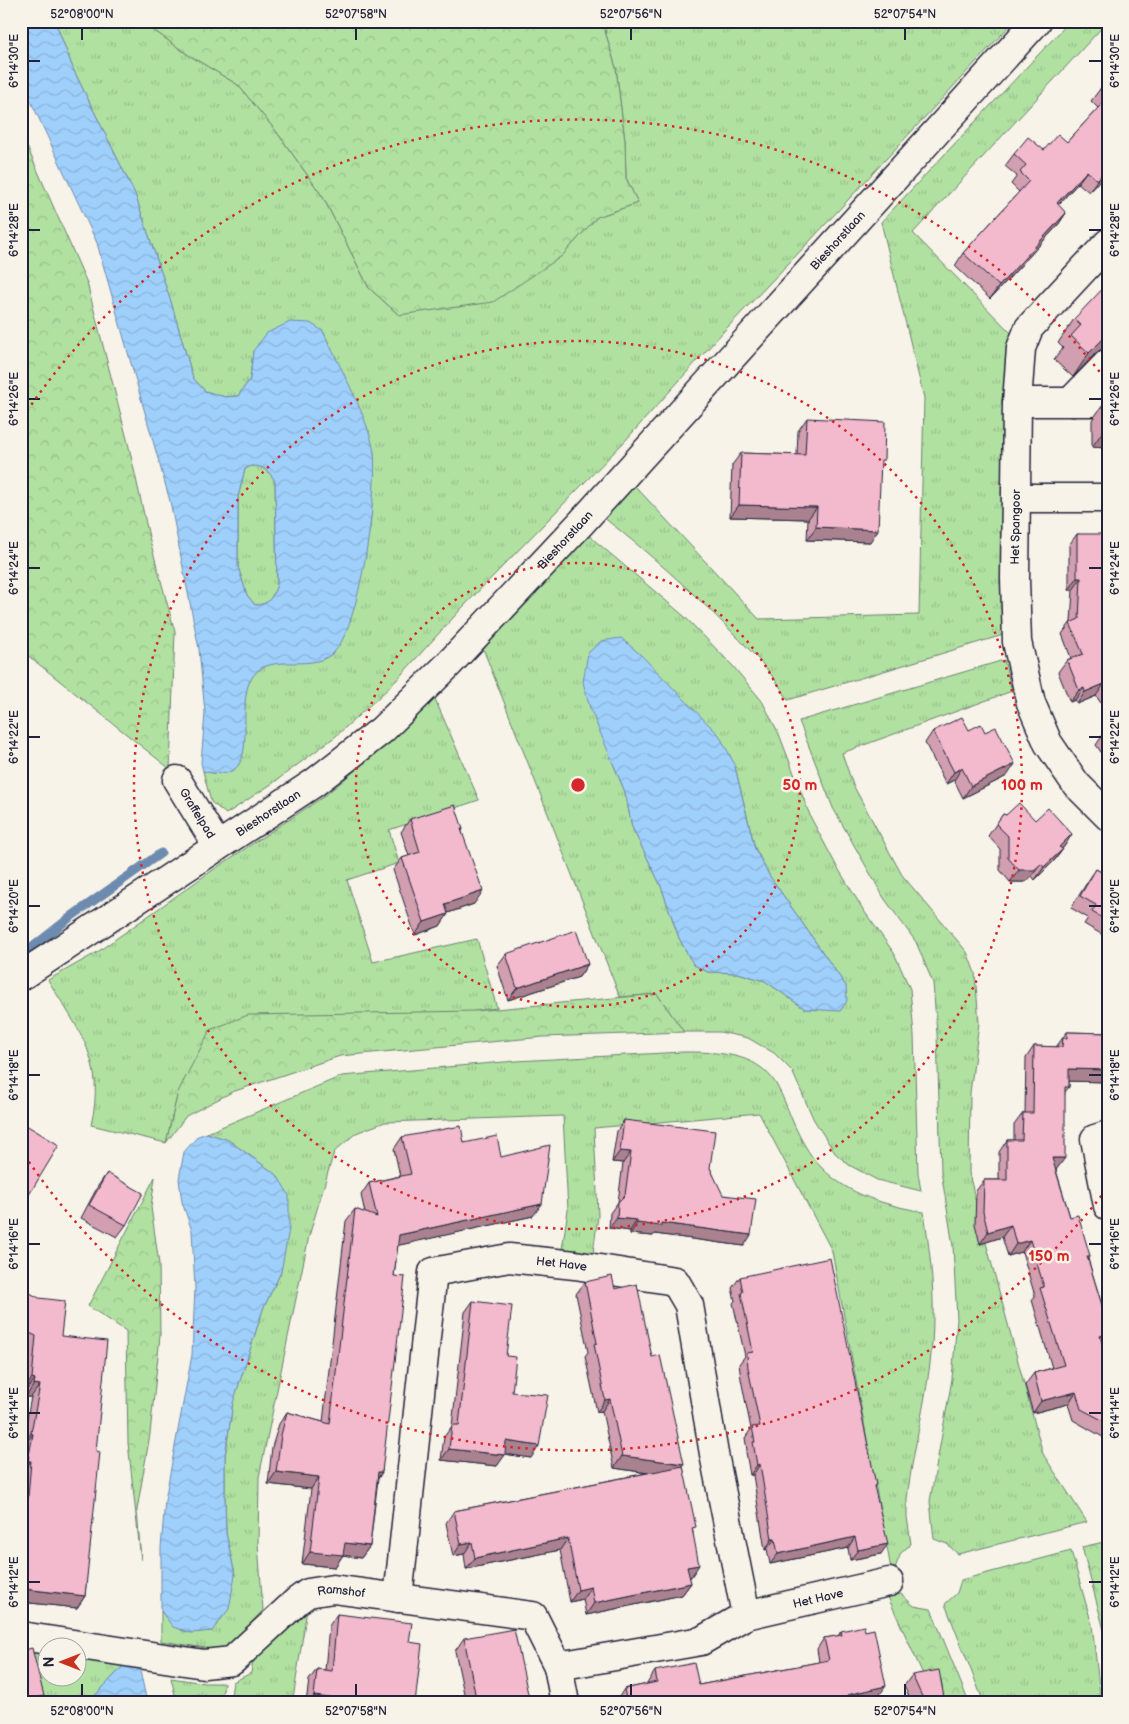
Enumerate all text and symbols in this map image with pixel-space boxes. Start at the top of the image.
text: 52°08'00"N [50,7,114,22]
text: 52°07'58"N [325,7,387,22]
text: 52°07'56"N [600,7,662,22]
text: 52°07'54"N [874,7,936,22]
text: 6°14'30"E [7,34,22,88]
text: 6°14'30"E [1108,34,1123,88]
text: 6°14'28"E [7,203,22,257]
text: 6°14'28"E [1108,203,1123,257]
street label: Bieshorstlaan [807,208,868,273]
text: 6°14'26"E [7,372,22,426]
text: 6°14'26"E [1108,372,1123,426]
street label: Het Spangoor [1008,489,1024,565]
street label: Bieshorstlaan [534,507,596,572]
text: 6°14'24"E [7,541,22,595]
text: 6°14'24"E [1108,541,1123,595]
text: 6°14'22"E [7,710,22,764]
text: 6°14'22"E [1108,710,1123,764]
centre of rings [569,776,587,794]
text: 50 m [783,776,818,795]
text: 100 m [1001,776,1043,795]
street label: Graffelpad [176,785,219,841]
street label: Bieshorstlaan [233,786,304,840]
text: 6°14'20"E [7,879,22,933]
text: 6°14'20"E [1108,879,1123,933]
text: 6°14'18"E [7,1049,22,1101]
text: 6°14'18"E [1108,1049,1123,1101]
text: 6°14'16"E [7,1218,22,1270]
text: 6°14'16"E [1108,1218,1123,1270]
text: 150 m [1028,1247,1070,1266]
street label: Het Have [535,1253,588,1274]
text: 6°14'14"E [7,1387,22,1439]
text: 6°14'14"E [1108,1387,1123,1439]
text: 6°14'12"E [7,1556,22,1608]
text: 6°14'12"E [1108,1556,1123,1608]
street label: Ramshof [316,1581,367,1601]
street label: Het Have [791,1585,845,1611]
north arrow [38,1636,88,1686]
text: N [41,1657,58,1667]
text: 52°08'00"N [50,1704,114,1719]
text: 52°07'58"N [325,1704,387,1719]
text: 52°07'56"N [600,1704,662,1719]
text: 52°07'54"N [874,1704,936,1719]

